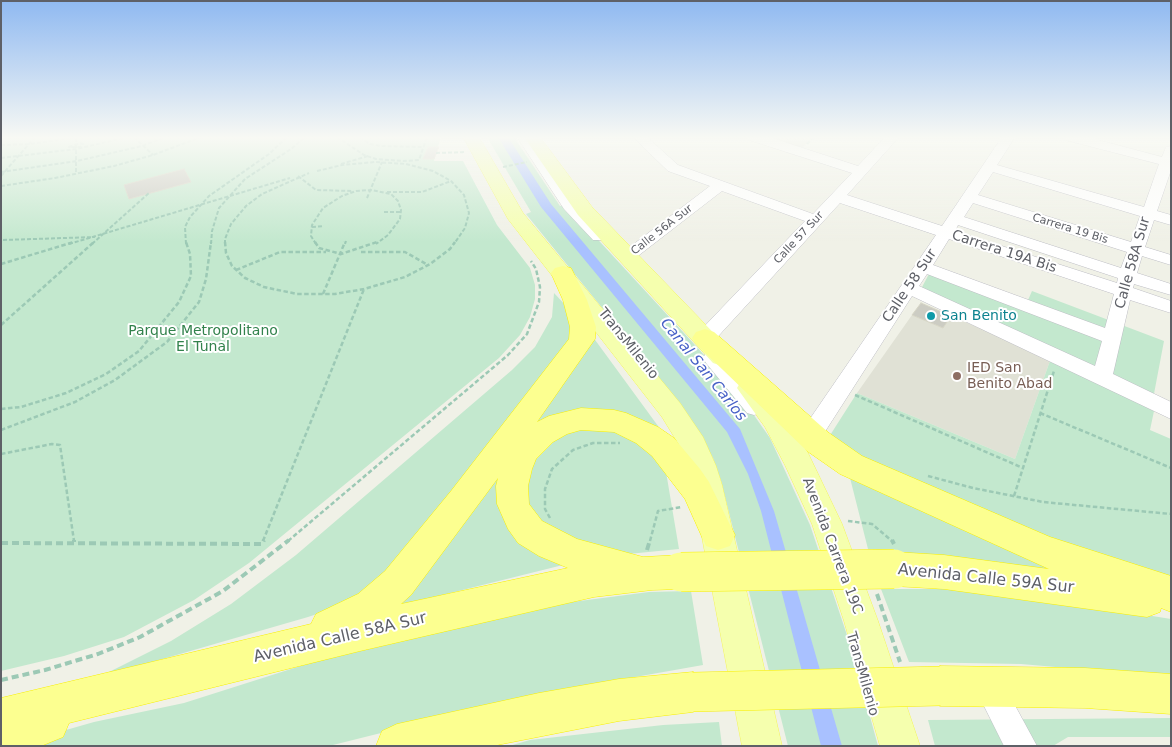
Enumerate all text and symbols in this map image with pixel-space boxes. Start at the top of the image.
street label: Calle 56A Sur [629,202,695,258]
street label: Calle 57 Sur [771,209,827,267]
street label: Carrera 19 Bis [1031,211,1109,247]
street label: Calle 58A Sur [1112,215,1154,311]
street label: Carrera 19A Bis [949,227,1059,277]
street label: Calle 58 Sur [879,246,941,326]
street label: TransMilenio [594,305,662,383]
place label: San Benito [941,308,1017,324]
marker: San Benito [925,310,937,322]
water label: Canal San Carlos [656,315,750,425]
park label: Parque Metropolitano El Tunal [128,323,278,356]
place label: IED San Benito Abad [967,360,1052,392]
marker: IED San Benito Abad [951,370,963,382]
street label: Avenida Carrera 19C [798,475,866,617]
street label: Avenida Calle 59A Sur [897,560,1075,598]
street label: Avenida Calle 58A Sur [252,609,428,667]
street label: TransMilenio [842,630,882,718]

